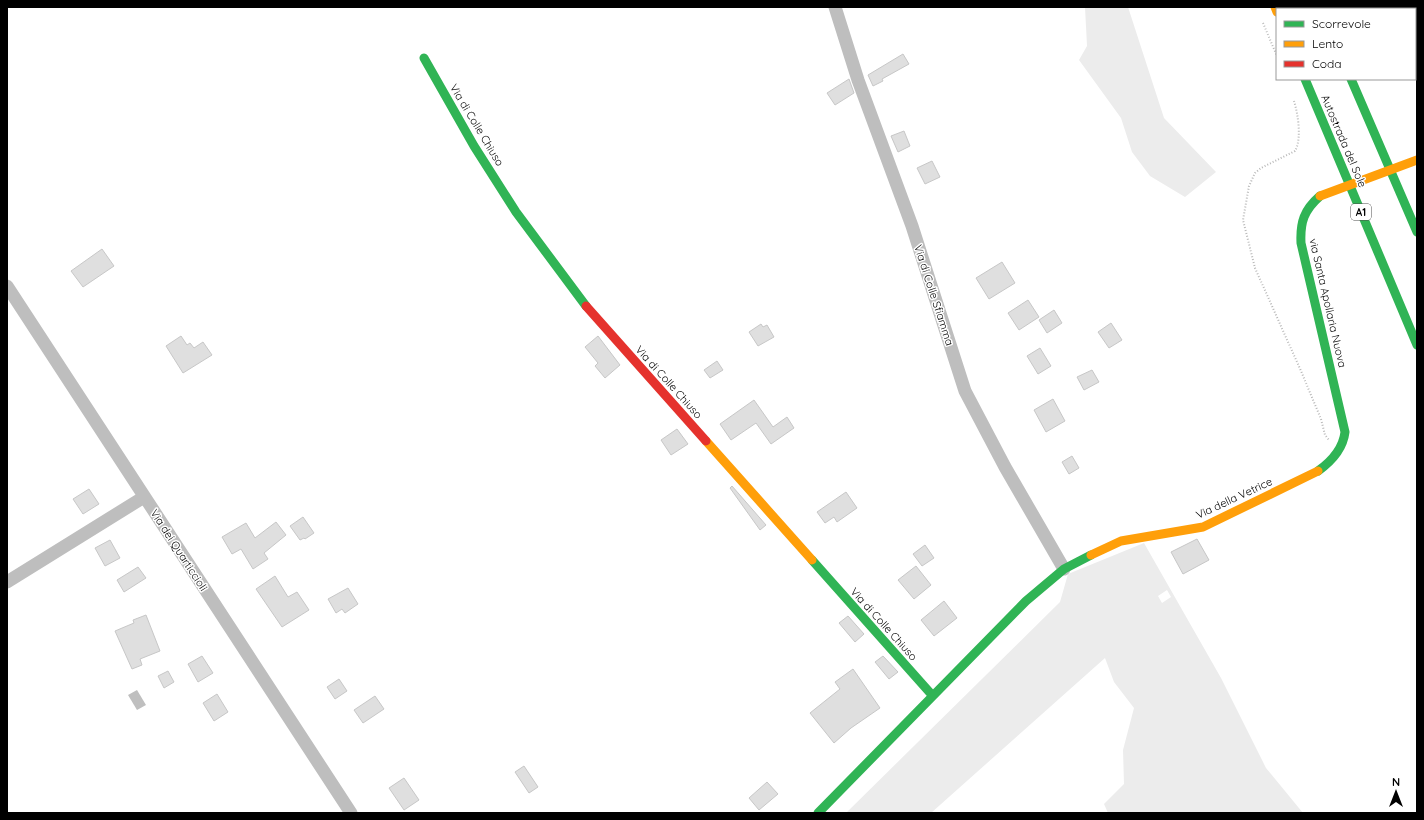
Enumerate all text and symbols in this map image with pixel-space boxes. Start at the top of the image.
legend [1276,8,1416,80]
text: Scorrevole [1312,16,1371,31]
text: Lento [1312,36,1343,51]
text: Coda [1312,56,1342,71]
street label: Via di Colle Chiuso [447,81,507,169]
street label: Autostrada del Sole [1318,92,1370,190]
road number: A1 [1351,204,1371,220]
street label: via Santa Apollaria Nuova [1306,237,1350,369]
street label: Via di Colle Sfiamma [911,243,957,347]
street label: Via di Colle Chiuso [633,343,706,422]
street label: Via della Vetrice [1194,474,1274,522]
street label: Via dei Quarticcioli [147,507,211,593]
street label: Via di Colle Chiuso [848,585,921,664]
north arrow [1376,772,1416,812]
text: N [1392,775,1400,789]

